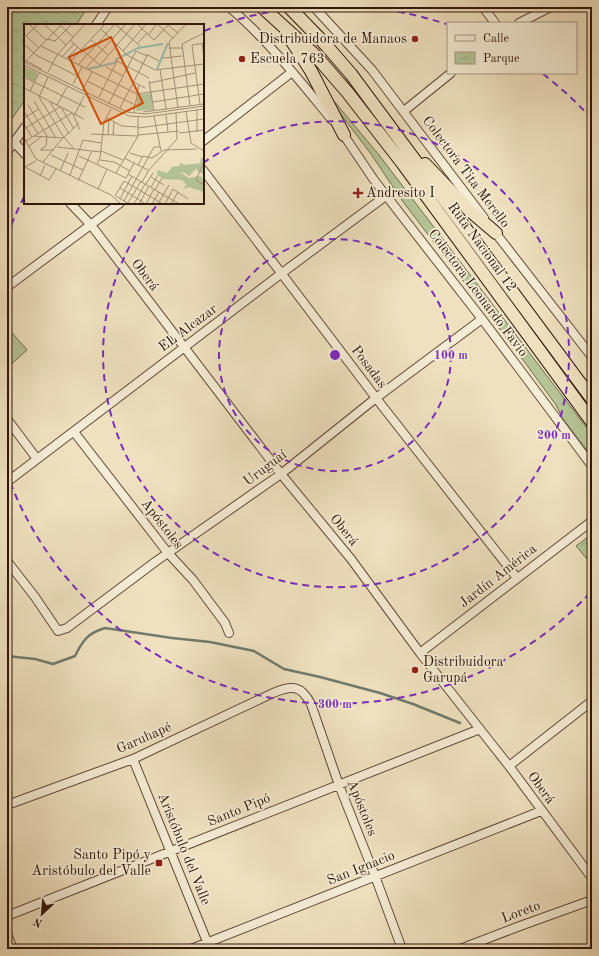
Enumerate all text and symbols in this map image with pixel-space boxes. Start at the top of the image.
legend [447,22,577,74]
inset map [24,24,204,204]
place label: Distribuidora de Manaos [259,32,407,46]
text: Calle [483,33,509,45]
marker: Distribuidora de Manaos [410,34,420,44]
place label: Escuela 763 [250,52,325,66]
text: Parque [483,53,520,65]
marker: Escuela 763 [237,54,247,64]
street label: Colectora Tita Merello [420,114,512,230]
place label: Andresito I [366,186,435,200]
marker: Andresito I [353,188,363,198]
street label: Ruta Nacional 12 [445,200,519,294]
street label: Colectora Leonardo Favio [426,227,530,359]
street label: Oberá [129,256,161,294]
street label: EL Alcazar [156,301,220,354]
street label: Posadas [349,343,389,391]
centre of rings [328,348,342,362]
text: 100 m [434,350,468,362]
text: 200 m [537,430,571,442]
street label: Uruguaí [241,447,289,489]
street label: Apóstoles [138,496,186,552]
street label: Oberá [327,512,361,548]
street label: Jardín América [457,542,539,610]
place label: Distribuidora Garupá [423,655,504,685]
marker: Distribuidora Garupá [410,665,420,675]
text: 300 m [318,699,352,711]
street label: Garuhapé [114,720,174,756]
street label: Oberá [525,769,557,807]
street label: Apóstoles [344,778,380,838]
street label: Aristóbulo del Valle [155,791,213,907]
street label: Santo Pipó [206,791,272,829]
place label: Santo Pipó y Aristóbulo del Valle [32,848,152,878]
street label: San Ignacio [325,848,397,888]
marker: Santo Pipó y Aristóbulo del Valle [154,858,164,868]
north arrow [22,894,62,934]
street label: Loreto [500,899,542,925]
text: N [32,915,44,928]

